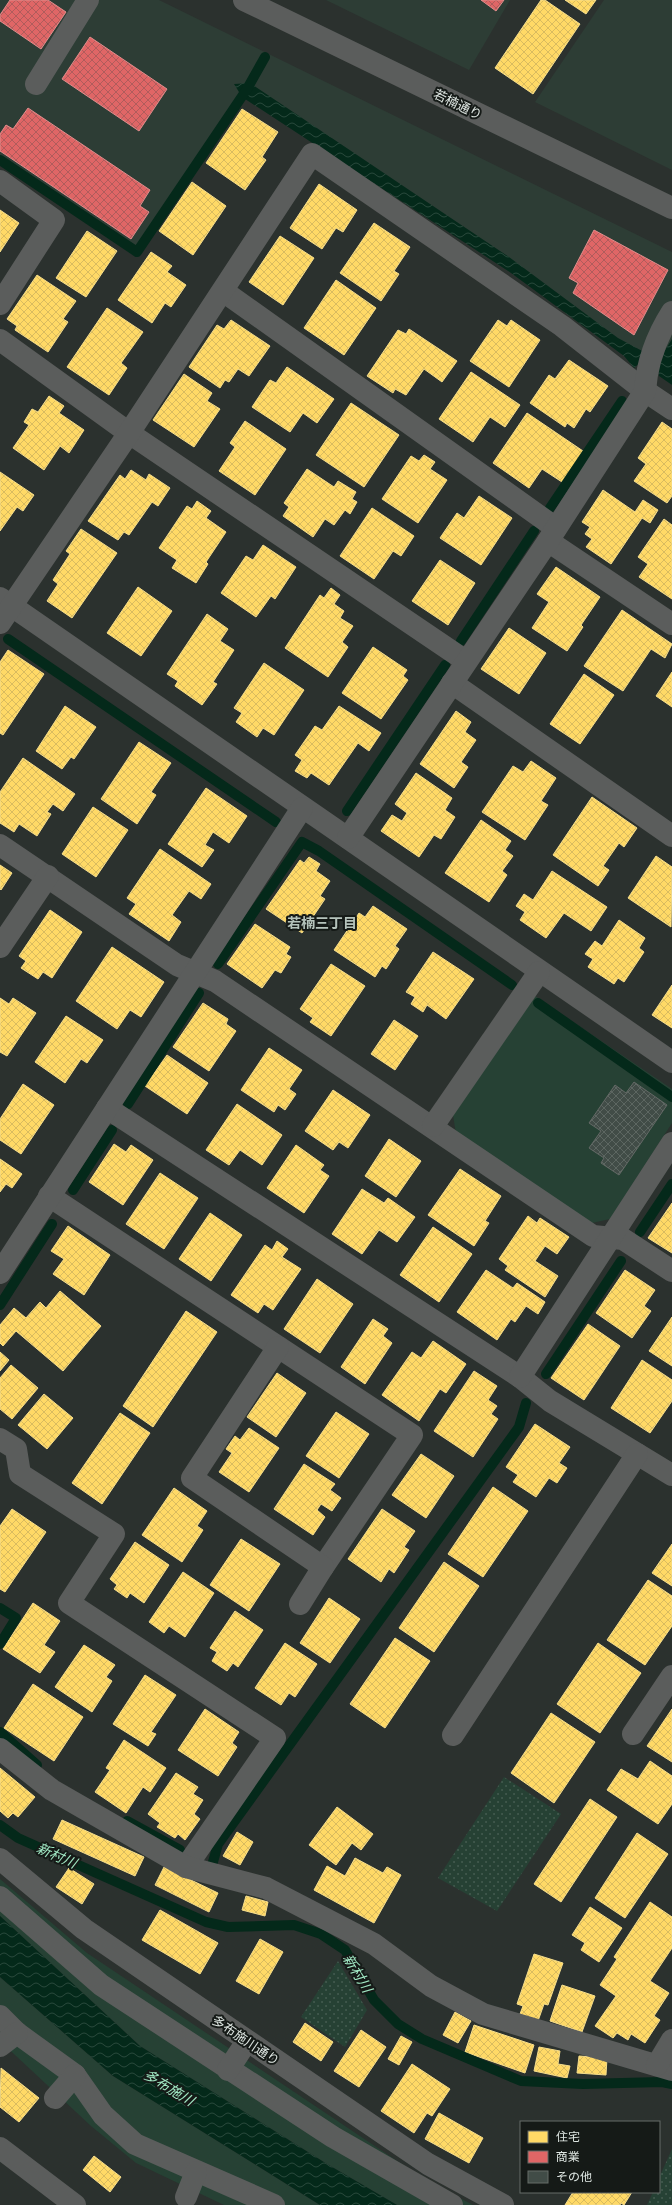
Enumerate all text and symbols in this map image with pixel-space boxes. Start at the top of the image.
street label: 若楠通り [431,85,485,123]
district label: 若楠三丁目 [287,914,357,931]
water label: 新村川 [34,1839,81,1872]
water label: 新村川 [340,1951,377,1997]
street label: 多布施川通り [209,2012,283,2068]
water label: 多布施川 [141,2065,199,2110]
legend [520,2121,660,2193]
text: 住宅 [556,2129,580,2143]
text: 商業 [556,2149,580,2163]
text: その他 [556,2169,592,2183]

